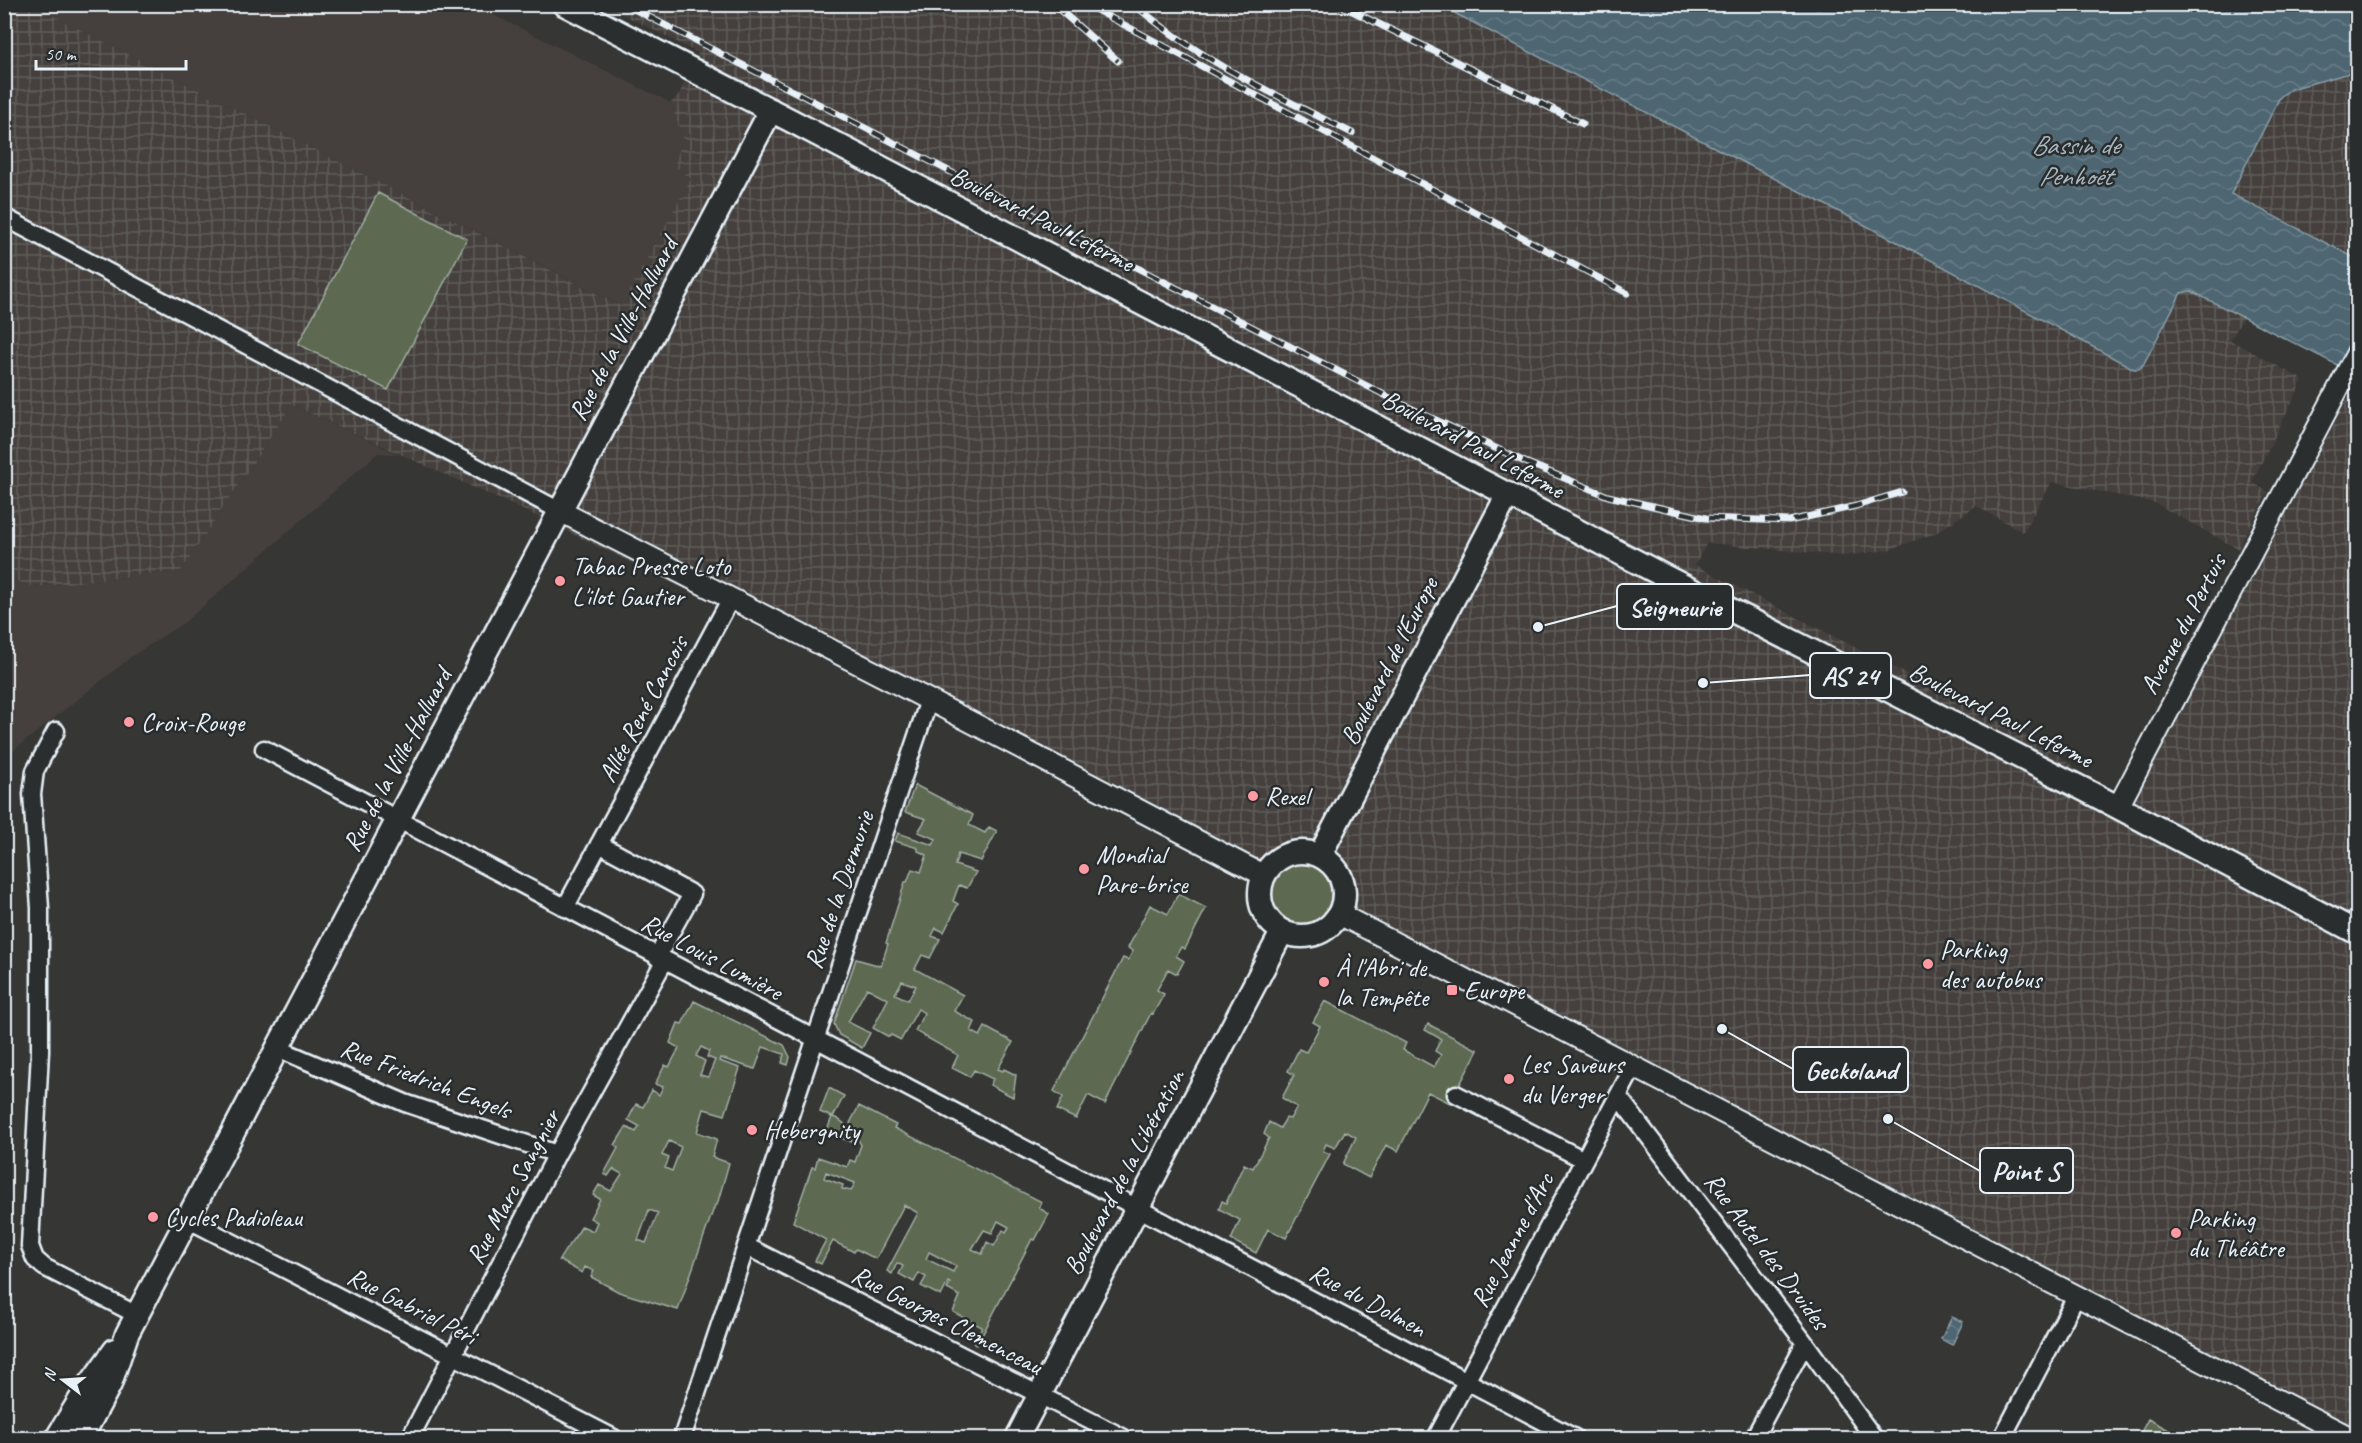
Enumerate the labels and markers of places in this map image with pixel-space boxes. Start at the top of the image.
place label: Tabac Presse Loto L'ilot Gautier [572,550,732,613]
marker: Tabac Presse Loto L'ilot Gautier [553,574,567,588]
callout: Seigneurie [1617,584,1733,629]
callout: AS 24 [1810,653,1891,698]
place label: Croix-Rouge [141,706,246,739]
marker: Croix-Rouge [122,715,136,729]
place label: Rexel [1265,780,1314,813]
marker: Rexel [1246,789,1260,803]
place label: Mondial Pare-brise [1096,838,1189,901]
marker: Mondial Pare-brise [1077,862,1091,876]
place label: Parking des autobus [1940,933,2044,996]
place label: À l'Abri de la Tempête [1336,951,1431,1014]
marker: Parking des autobus [1921,957,1935,971]
place label: Europe [1464,974,1526,1007]
marker: À l'Abri de la Tempête [1317,975,1331,989]
marker: Europe [1445,983,1459,997]
callout: Geckoland [1793,1047,1908,1092]
place label: Les Saveurs du Verger [1521,1048,1626,1111]
marker: Les Saveurs du Verger [1502,1072,1516,1086]
place label: Hebergnity [764,1114,862,1147]
marker: Hebergnity [745,1123,759,1137]
callout: Point S [1980,1148,2073,1193]
place label: Cycles Padioleau [165,1201,303,1234]
place label: Parking du Théâtre [2188,1202,2286,1265]
marker: Cycles Padioleau [146,1210,160,1224]
marker: Parking du Théâtre [2169,1226,2183,1240]

